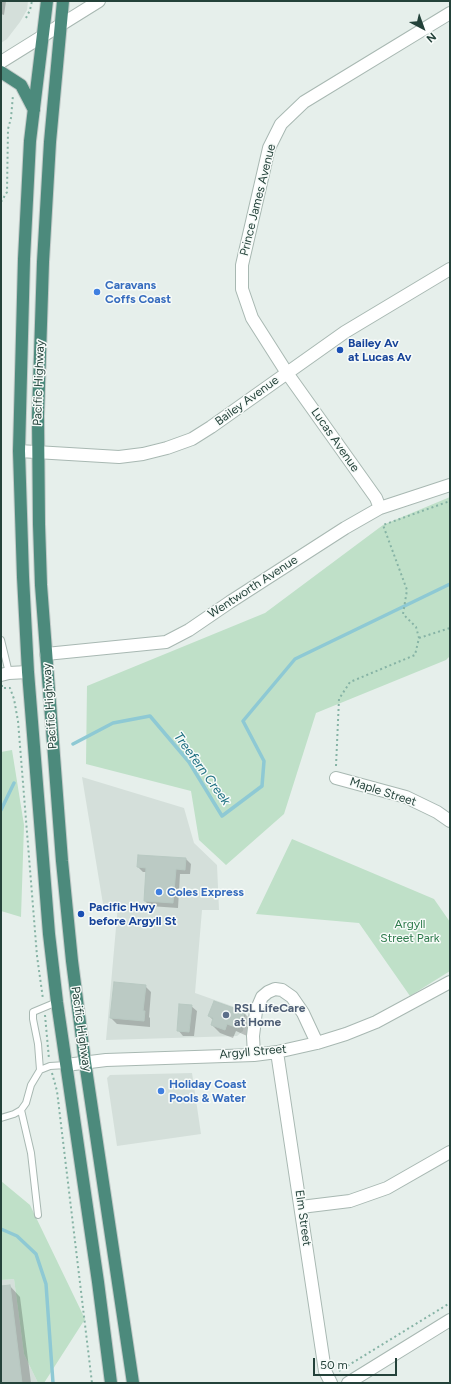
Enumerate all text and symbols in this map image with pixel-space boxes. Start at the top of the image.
north arrow [403,8,443,48]
text: N [424,30,439,45]
street label: Prince James Avenue [237,143,279,257]
place label: Caravans Coffs Coast [105,278,171,306]
marker: Caravans Coffs Coast [92,287,102,297]
place label: Bailey Av at Lucas Av [348,336,411,364]
street label: Pacific Highway [30,340,48,426]
marker: Bailey Av at Lucas Av [335,345,345,355]
street label: Bailey Avenue [212,373,282,429]
street label: Lucas Avenue [308,405,362,475]
street label: Wentworth Avenue [206,553,300,621]
street label: Pacific Highway [40,663,60,749]
water label: Treefern Creek [170,730,234,808]
street label: Maple Street [348,774,418,810]
place label: Coles Express [167,885,244,899]
marker: Coles Express [154,887,164,897]
place label: Pacific Hwy before Argyll St [89,900,177,928]
marker: Pacific Hwy before Argyll St [76,909,86,919]
park label: Argyll Street Park [380,917,440,945]
street label: Pacific Highway [68,985,94,1073]
place label: RSL LifeCare at Home [234,1001,305,1029]
marker: RSL LifeCare at Home [221,1010,231,1020]
street label: Argyll Street [219,1042,287,1062]
place label: Holiday Coast Pools & Water [169,1077,247,1105]
marker: Holiday Coast Pools & Water [156,1086,166,1096]
street label: Elm Street [292,1189,314,1247]
scale bar [315,1350,399,1376]
text: 50 m [320,1358,348,1372]

